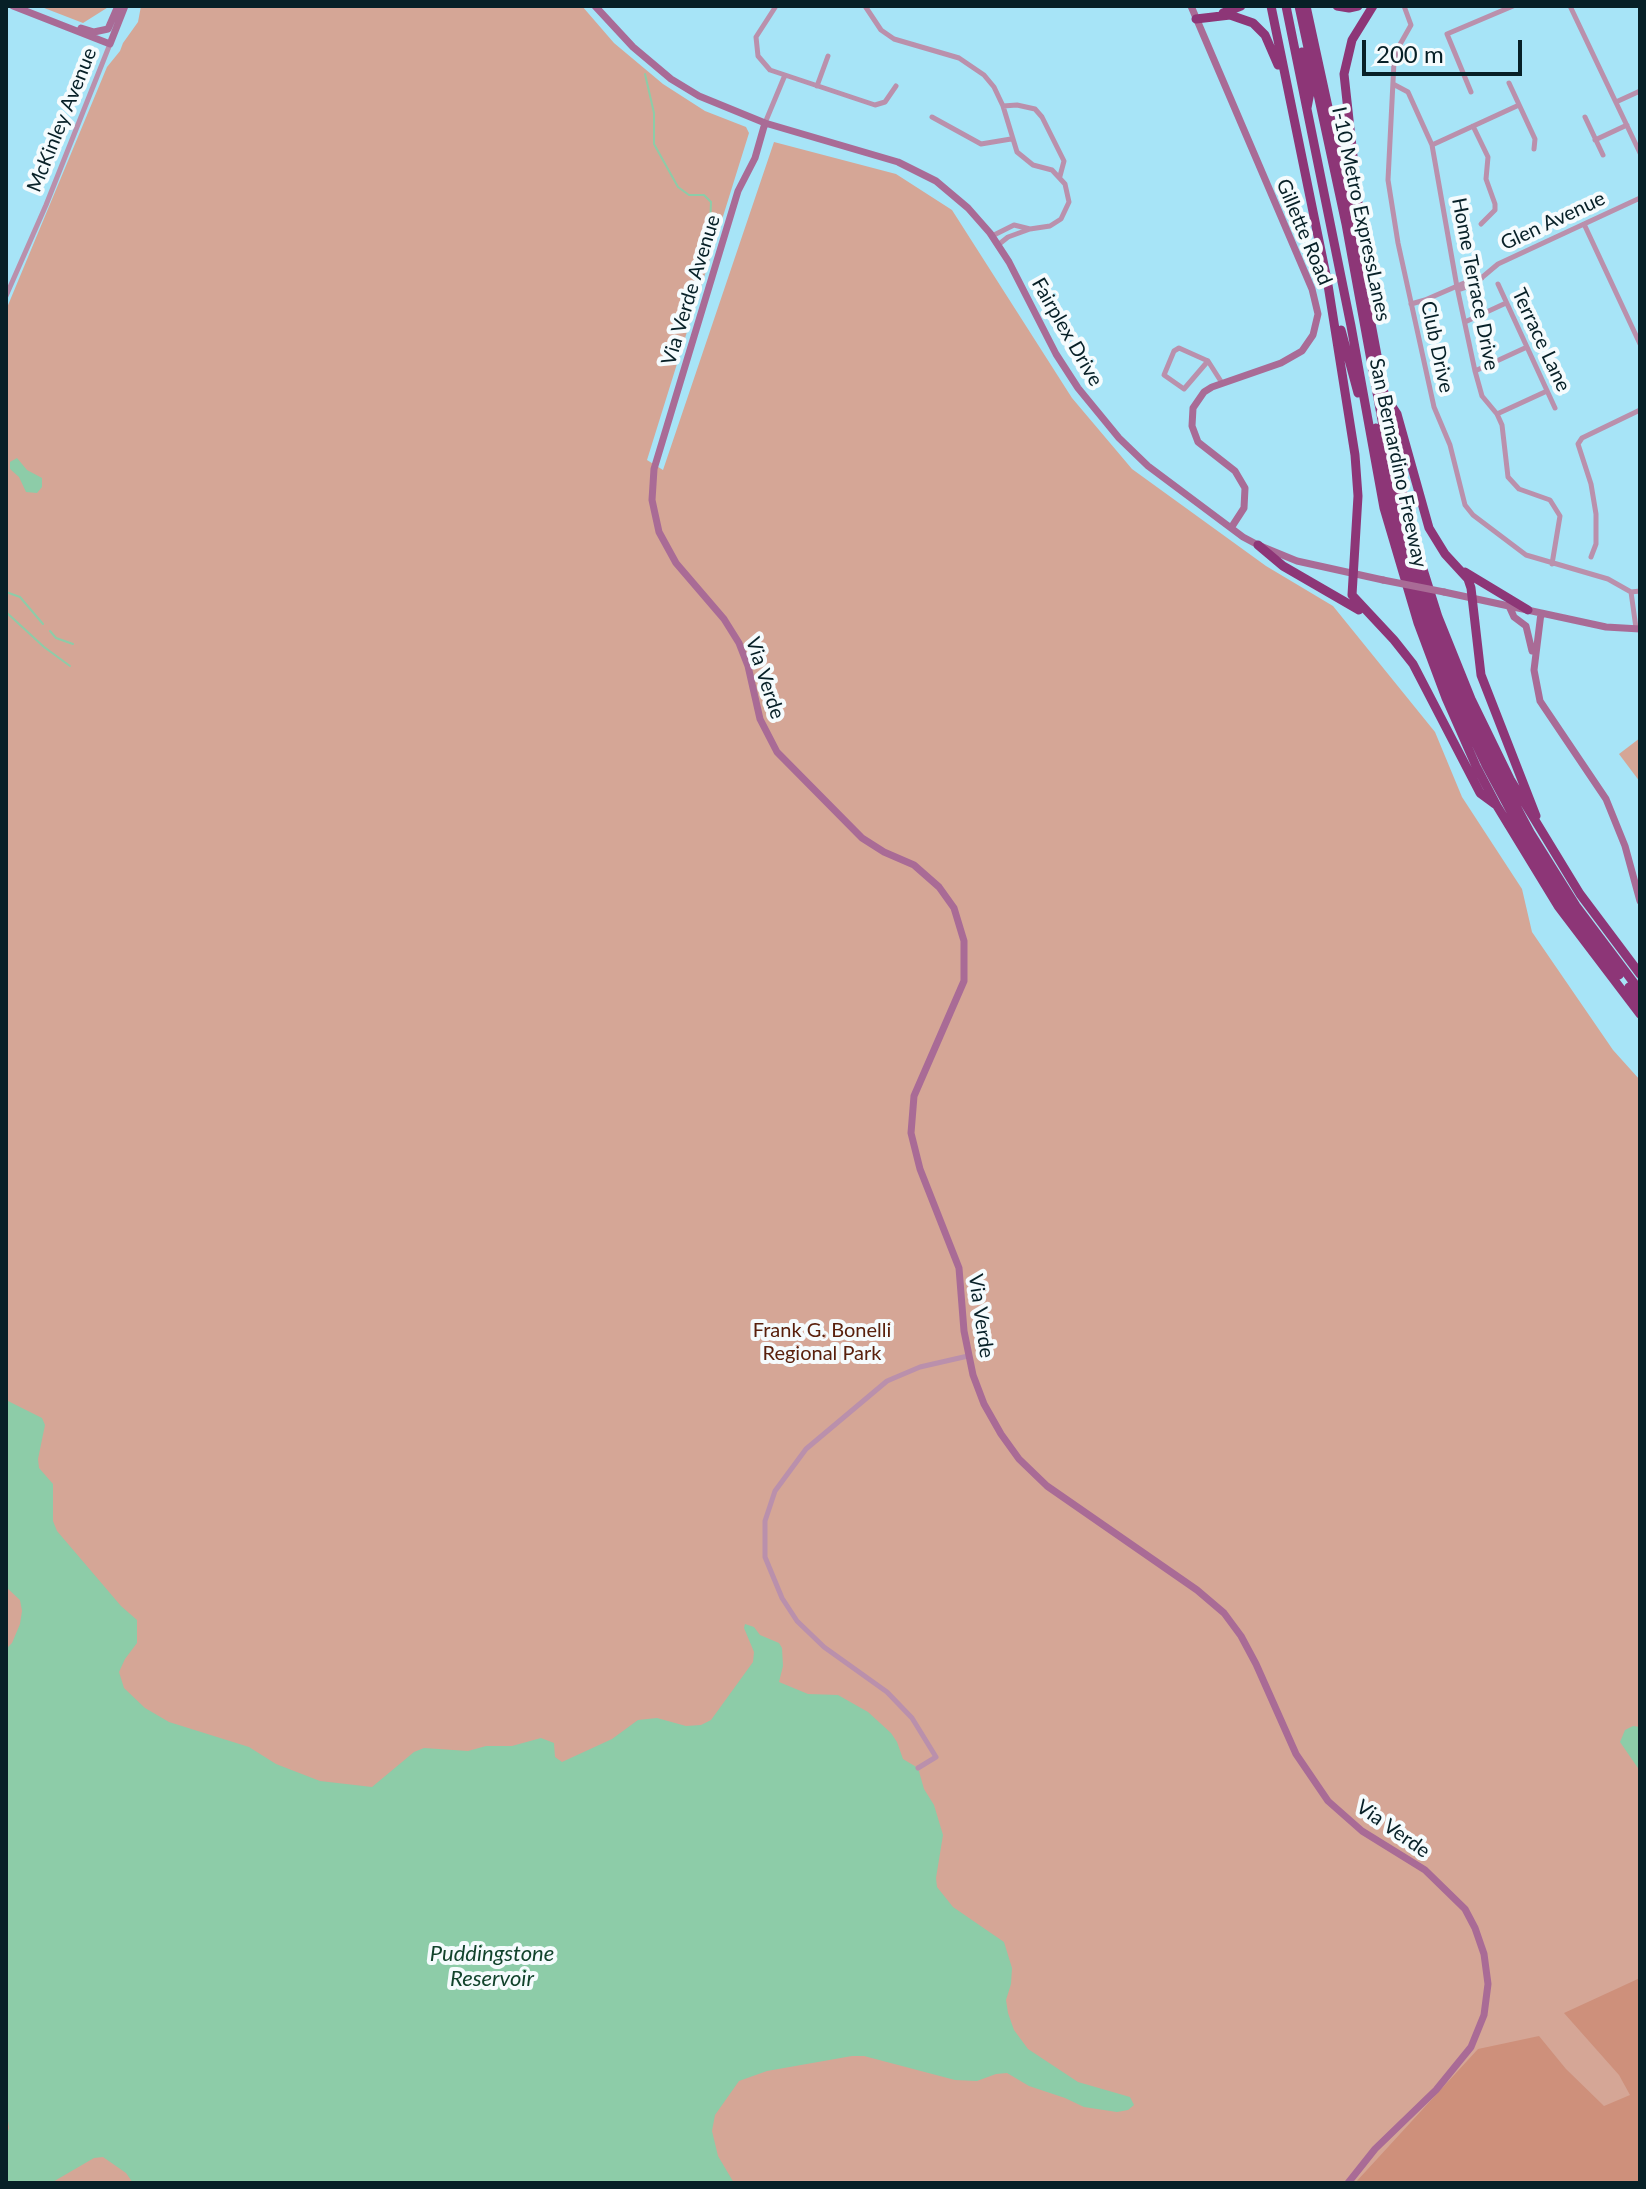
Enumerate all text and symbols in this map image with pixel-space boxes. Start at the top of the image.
scale bar [1366,24,1526,74]
text: 200 m [1376,39,1444,68]
street label: McKinley Avenue [22,44,102,196]
street label: I-10 Metro ExpressLanes [1327,105,1395,323]
street label: Gillette Road [1271,175,1337,289]
street label: Glen Avenue [1497,186,1609,256]
street label: Home Terrace Drive [1446,196,1504,372]
street label: Via Verde Avenue [657,212,725,368]
street label: Fairplex Drive [1026,274,1108,390]
street label: Terrace Lane [1507,285,1575,395]
street label: Club Drive [1416,299,1458,395]
street label: San Bernardino Freeway [1364,356,1432,570]
street label: Via Verde [741,634,789,722]
street label: Via Verde [963,1272,999,1360]
park label: Frank G. Bonelli Regional Park [753,1319,891,1366]
street label: Via Verde [1351,1795,1435,1863]
water label: Puddingstone Reservoir [430,1941,554,1992]

